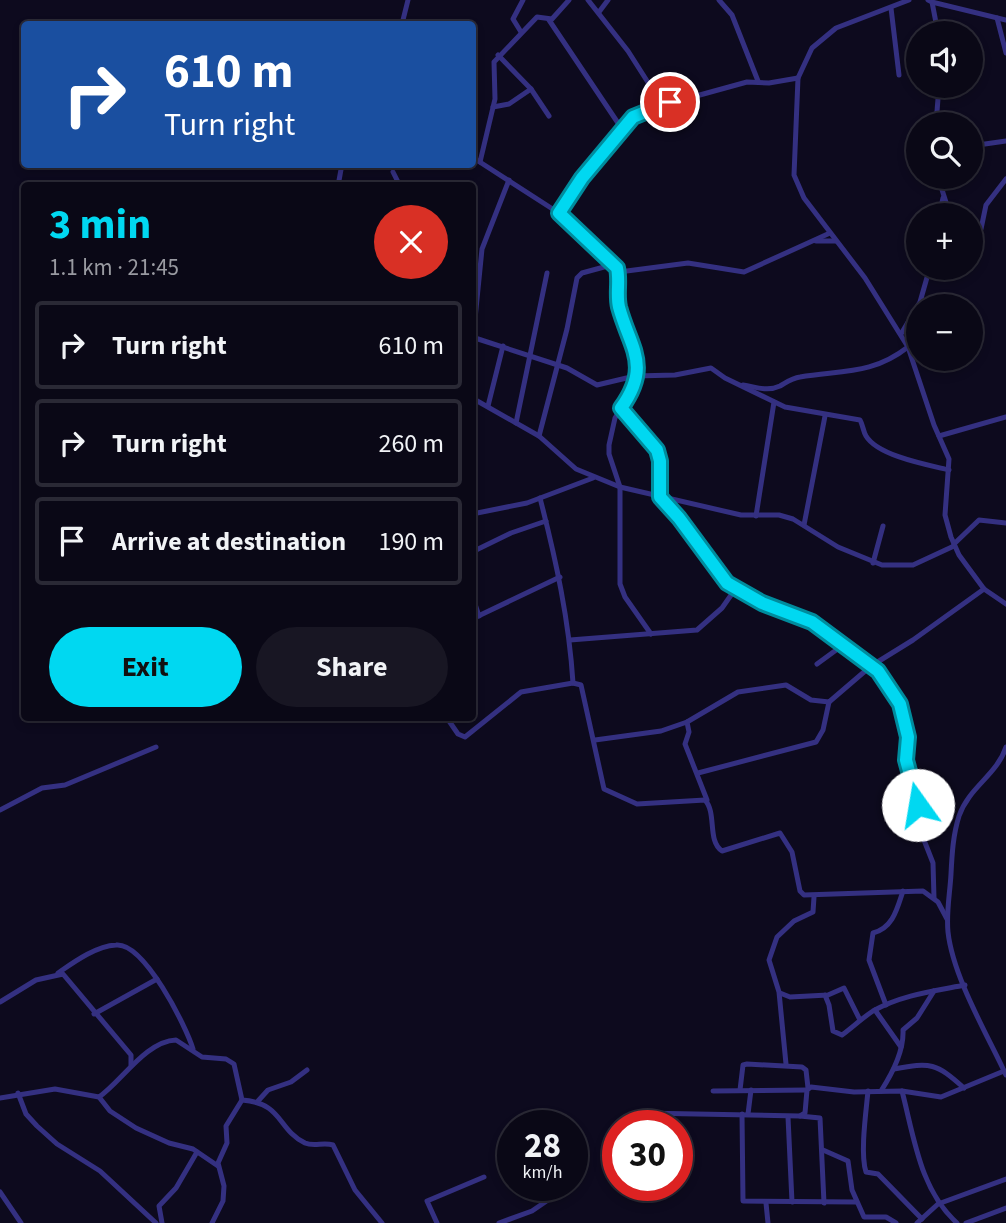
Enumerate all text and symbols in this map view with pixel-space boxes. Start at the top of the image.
map controls [906,21,983,371]
button: sound [906,21,983,98]
text: 610 m [164,37,293,107]
icon: right [49,49,140,140]
pin [640,72,700,132]
icon: arrive [651,83,689,121]
text: Turn right [164,102,295,148]
button: search [906,112,983,189]
text: 3 min [49,195,151,255]
button: + [906,203,983,280]
button: close [374,205,448,279]
text: 1.1 km · 21:45 [49,251,179,284]
button: − [906,294,983,371]
icon: right [53,326,91,364]
text: Turn right [112,327,227,364]
text: 610 m [378,327,444,364]
icon: right [53,424,91,462]
text: Turn right [112,425,227,462]
text: 260 m [378,425,444,462]
icon: arrive [53,522,91,560]
text: Arrive at destination [112,523,346,560]
text: 190 m [378,523,444,560]
button: Exit [49,627,242,707]
button: Share [256,627,448,707]
position arrow [881,768,955,842]
speed limit sign: 30 [602,1110,693,1201]
text: 28 [524,1121,561,1171]
text: km/h [523,1160,562,1185]

